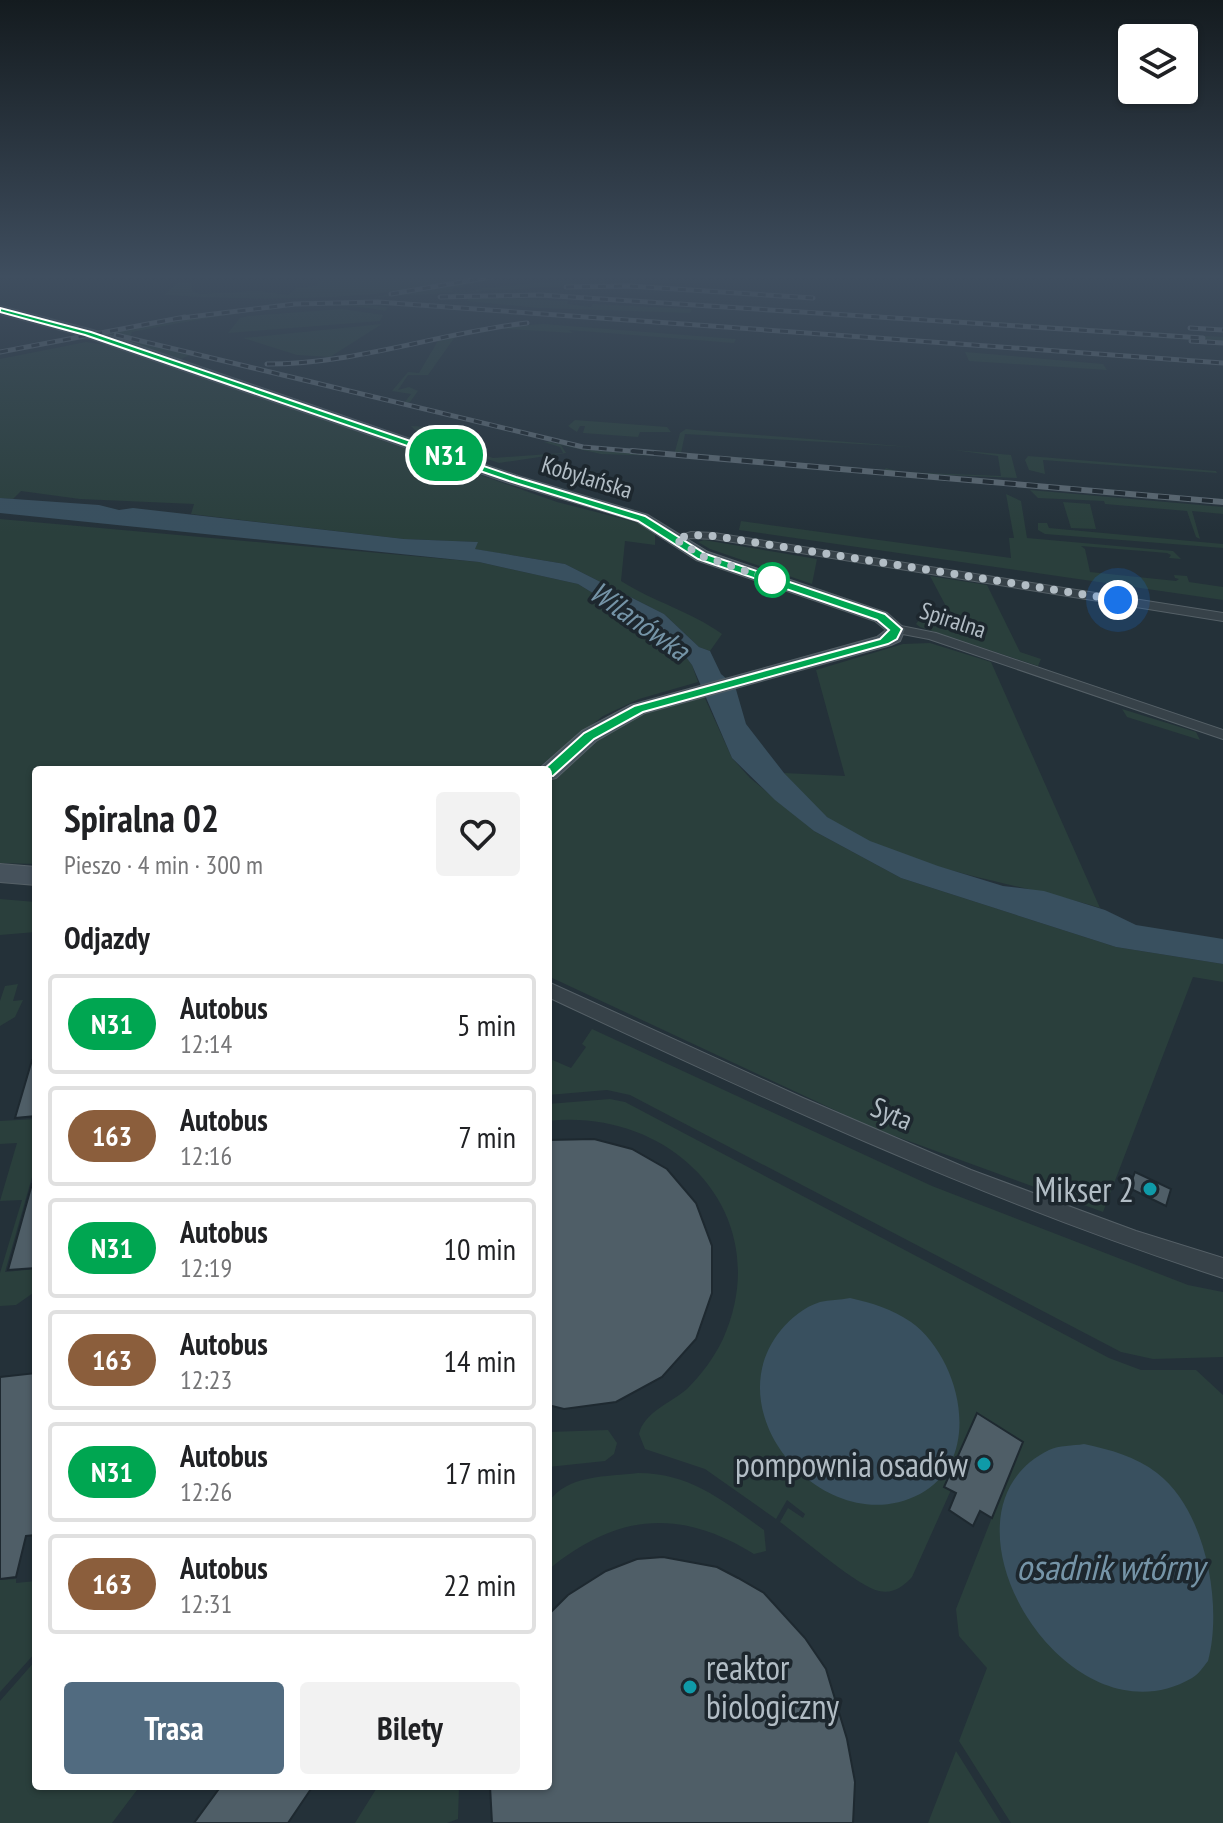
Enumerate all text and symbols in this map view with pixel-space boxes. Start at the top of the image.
map controls [1118,24,1198,104]
button: layers [1118,24,1198,104]
line badge: N31 [400,429,492,481]
text: N31 [425,436,467,473]
street label: Kobylańska [538,449,636,505]
unlabelled marker [755,563,789,597]
water label: Wilanówka [583,572,699,669]
your location [1098,580,1138,620]
street label: Spiralna [916,595,990,645]
button: heart [436,792,520,876]
text: Spiralna 02 [64,793,219,842]
text: Pieszo · 4 min · 300 m [64,848,263,881]
text: Odjazdy [64,918,150,957]
text: Autobus [180,988,268,1027]
text: N31 [91,1005,133,1042]
text: 5 min [457,1005,516,1044]
text: 12:14 [180,1027,232,1060]
street label: Syta [866,1088,918,1138]
text: Autobus [180,1100,268,1139]
text: 163 [92,1117,132,1154]
text: 7 min [458,1117,516,1156]
text: 12:16 [180,1139,232,1172]
place label: Mikser 2 [1034,1167,1134,1211]
marker: Mikser 2 [1141,1180,1159,1198]
text: Autobus [180,1212,268,1251]
text: N31 [91,1229,133,1266]
text: 10 min [443,1229,516,1268]
text: 12:19 [180,1251,232,1284]
text: Autobus [180,1324,268,1363]
text: 163 [92,1341,132,1378]
text: 14 min [443,1341,516,1380]
text: 12:23 [180,1363,232,1396]
text: Autobus [180,1436,268,1475]
place label: pompownia osadów [735,1442,968,1486]
text: N31 [91,1453,133,1490]
text: 17 min [445,1453,516,1492]
marker: pompownia osadów [975,1455,993,1473]
text: 12:26 [180,1475,232,1508]
water label: osadnik wtórny [1016,1543,1208,1590]
text: Autobus [180,1548,268,1587]
text: 163 [92,1565,132,1602]
text: 22 min [443,1565,516,1604]
text: 12:31 [180,1587,232,1620]
place label: reaktor biologiczny [706,1645,839,1728]
marker: reaktor biologiczny [681,1678,699,1696]
button: Trasa [64,1682,284,1774]
button: Bilety [300,1682,520,1774]

